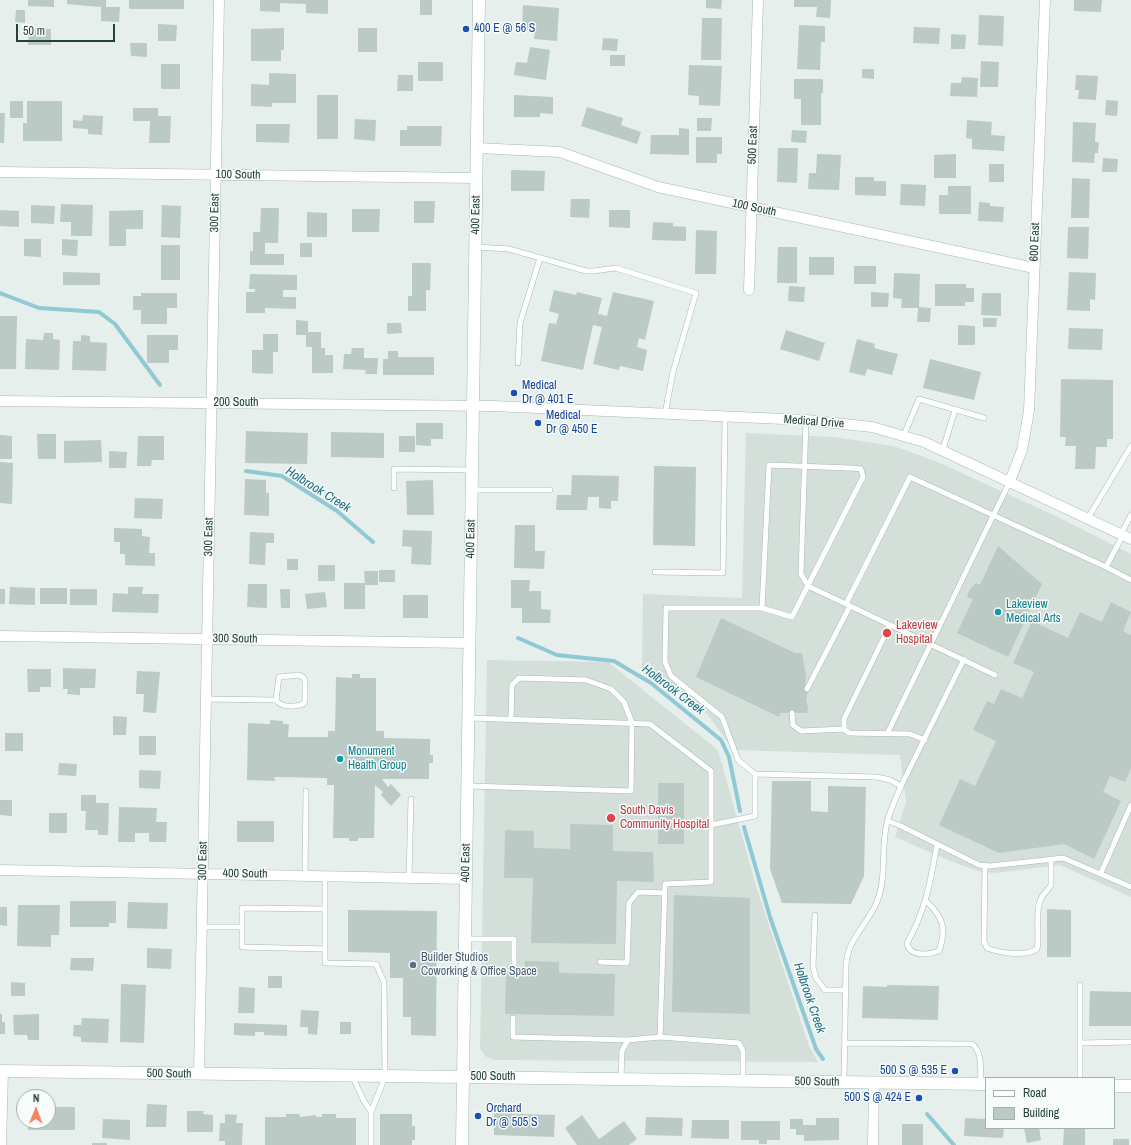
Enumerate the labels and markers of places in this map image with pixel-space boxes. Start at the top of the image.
place label: 400 E @ 56 S [474,22,535,36]
marker: 400 E @ 56 S [461,24,471,34]
place label: Medical Dr @ 401 E [522,379,574,407]
marker: Medical Dr @ 401 E [509,388,519,398]
place label: Medical Dr @ 450 E [546,409,598,437]
marker: Medical Dr @ 450 E [533,418,543,428]
place label: Lakeview Medical Arts [1006,598,1061,626]
marker: Lakeview Medical Arts [993,607,1003,617]
place label: Lakeview Hospital [896,619,938,647]
marker: Lakeview Hospital [881,627,893,639]
place label: Monument Health Group [348,745,407,773]
marker: Monument Health Group [335,754,345,764]
place label: South Davis Community Hospital [620,804,709,832]
marker: South Davis Community Hospital [605,812,617,824]
place label: Builder Studios Coworking & Office Space [421,951,537,979]
marker: Builder Studios Coworking & Office Space [408,960,418,970]
place label: 500 S @ 535 E [880,1064,947,1078]
marker: 500 S @ 535 E [950,1066,960,1076]
place label: 500 S @ 424 E [844,1091,911,1105]
marker: 500 S @ 424 E [914,1093,924,1103]
place label: Orchard Dr @ 505 S [486,1102,538,1130]
marker: Orchard Dr @ 505 S [473,1111,483,1121]

